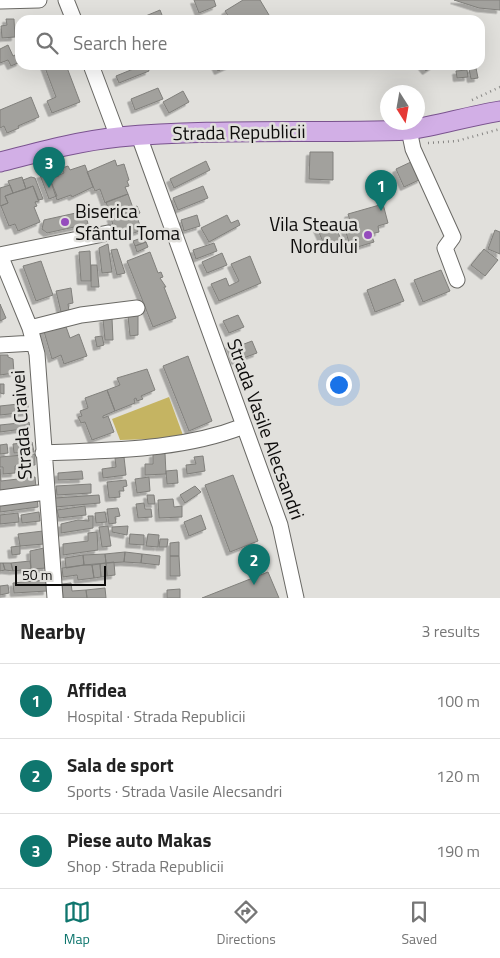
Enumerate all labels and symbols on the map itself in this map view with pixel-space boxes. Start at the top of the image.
north arrow [380,85,425,130]
street label: Strada Republicii [172,116,306,147]
pin: 3 [33,147,65,188]
pin: 1 [365,170,397,211]
place label: Biserica Sfântul Toma [75,196,181,247]
place label: Vila Steaua Nordului [269,209,358,260]
marker: Biserica Sfântul Toma [59,216,71,228]
marker: Vila Steaua Nordului [362,229,374,241]
street label: Strada Vasile Alecsandri [220,334,313,523]
street label: Strada Craivei [2,369,39,481]
your location [326,372,352,398]
pin: 2 [238,544,270,585]
scale bar [15,563,106,586]

